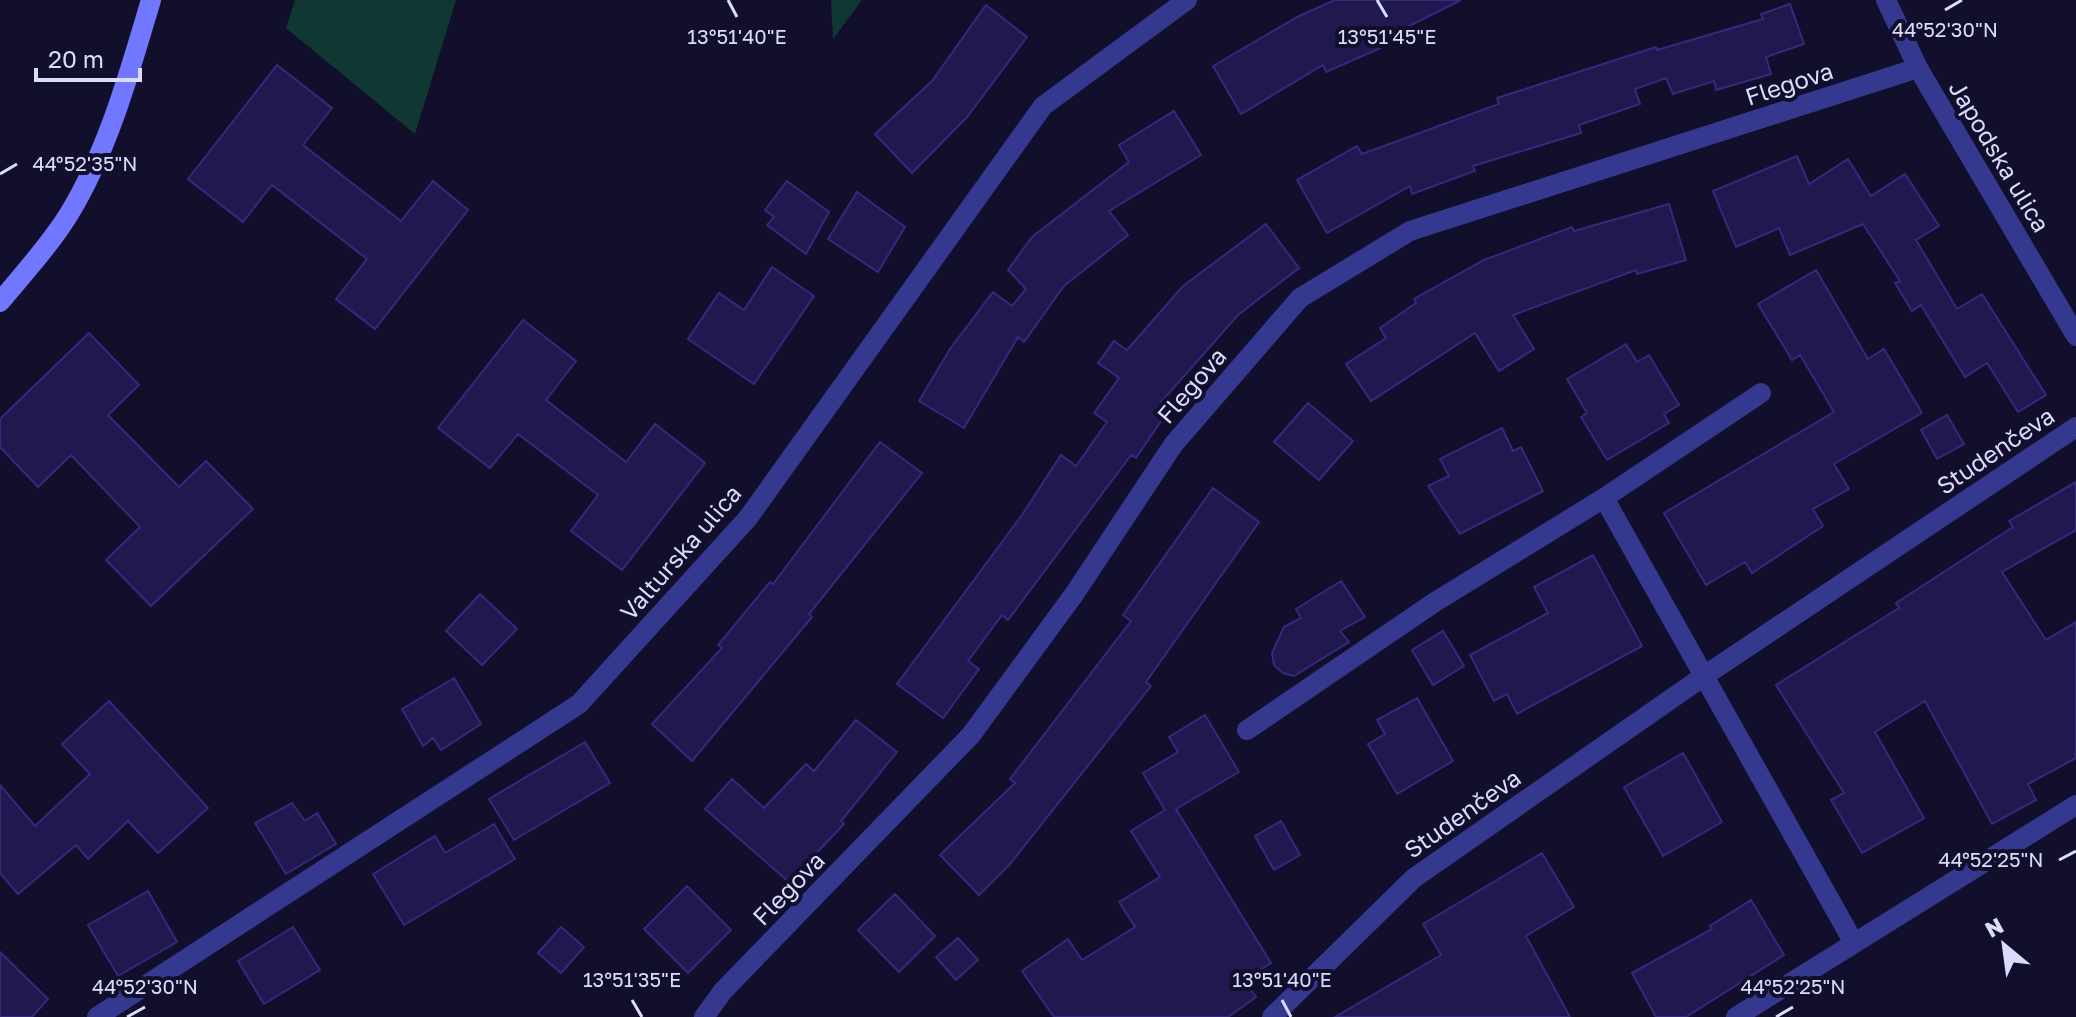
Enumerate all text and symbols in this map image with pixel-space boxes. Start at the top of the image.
text: 44°52'30"N [1892,17,1998,41]
text: 13°51'40"E [687,24,787,48]
text: 13°51'45"E [1338,24,1436,48]
scale bar [36,32,140,82]
text: 20 m [48,44,104,73]
street label: Flegova [1741,55,1837,111]
street label: Japodska ulica [1943,75,2057,237]
text: 44°52'35"N [32,151,138,175]
street label: Flegova [1150,341,1232,429]
street label: Studenčeva [1931,400,2059,500]
street label: Valturska ulica [613,478,747,626]
street label: Studenčeva [1398,762,1526,864]
street label: Flegova [746,845,830,931]
text: 44°52'25"N [1939,847,2044,871]
north arrow [1964,905,2044,985]
text: N [1980,911,2008,943]
text: 13°51'35"E [583,967,681,991]
text: 13°51'40"E [1232,967,1332,991]
text: 44°52'30"N [92,974,198,998]
text: 44°52'25"N [1741,974,1846,998]

